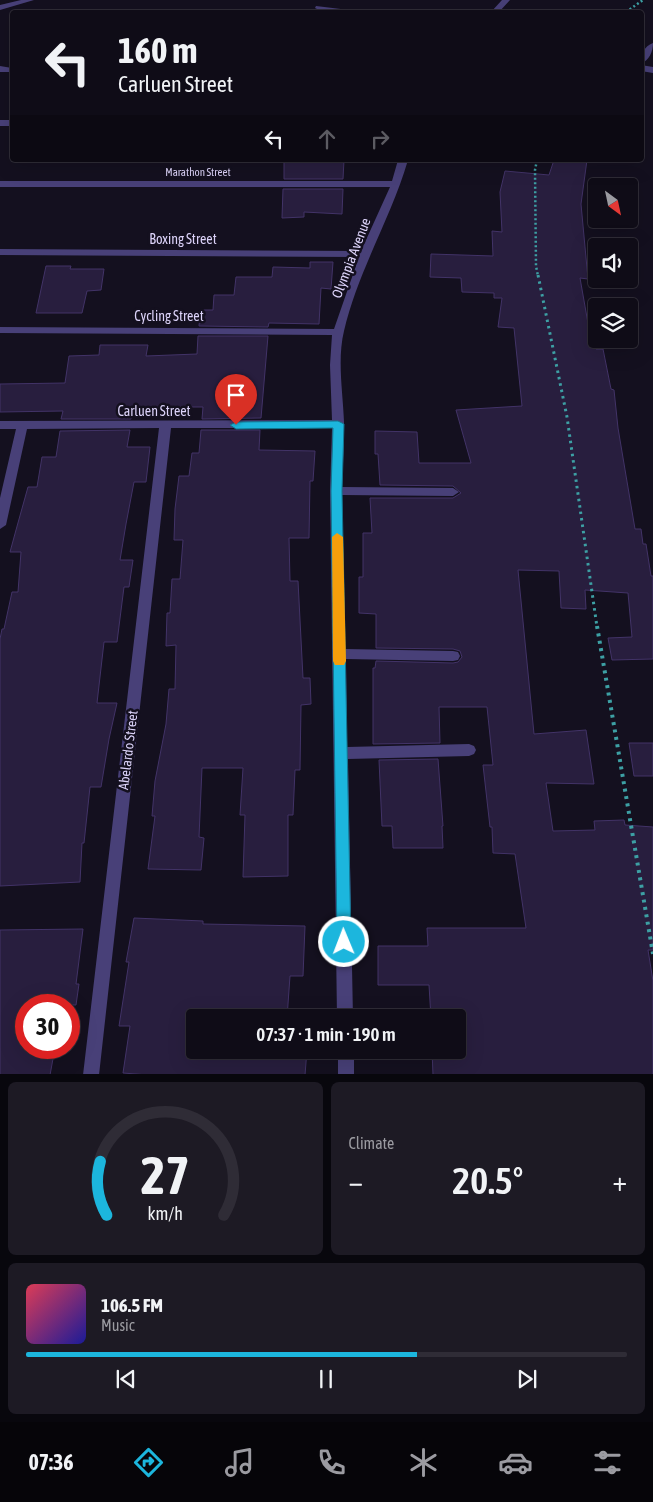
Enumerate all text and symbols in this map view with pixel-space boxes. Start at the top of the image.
icon: left [35,30,100,95]
text: 160 m [118,30,197,70]
text: Carluen Street [118,71,233,97]
icon: left [260,125,288,153]
icon: ahead [313,125,341,153]
icon: right [366,125,394,153]
street label: Marathon Street [165,166,231,178]
north arrow [588,178,638,228]
map controls [588,178,638,348]
street label: Olympia Avenue [328,216,374,300]
street label: Boxing Street [149,231,217,247]
button: sound [588,238,638,288]
button: layers [588,298,638,348]
street label: Cycling Street [134,308,204,324]
pin [215,374,257,425]
icon: arrive [222,381,250,409]
street label: Carluen Street [117,403,191,419]
street label: Abelardo Street [115,709,141,791]
position arrow [317,915,369,967]
speed limit sign: 30 [15,994,80,1059]
text: 07:37 · 1 min · 190 m [256,1023,396,1045]
text: Climate [349,1134,394,1152]
text: 27 [141,1145,190,1205]
text: 20.5° [452,1159,523,1202]
text: − [349,1165,363,1197]
text: + [612,1165,627,1197]
text: km/h [148,1203,183,1224]
text: 106.5 FM [101,1294,163,1316]
text: Music [101,1316,135,1334]
icon: previous [112,1365,140,1393]
icon: pause [312,1365,340,1393]
icon: next [513,1365,541,1393]
icon: directions [131,1445,166,1480]
icon: music [222,1445,257,1480]
icon: phone [314,1445,349,1480]
icon: climate [406,1445,441,1480]
icon: car [498,1445,533,1480]
icon: filters [590,1445,625,1480]
text: 07:36 [28,1449,74,1475]

